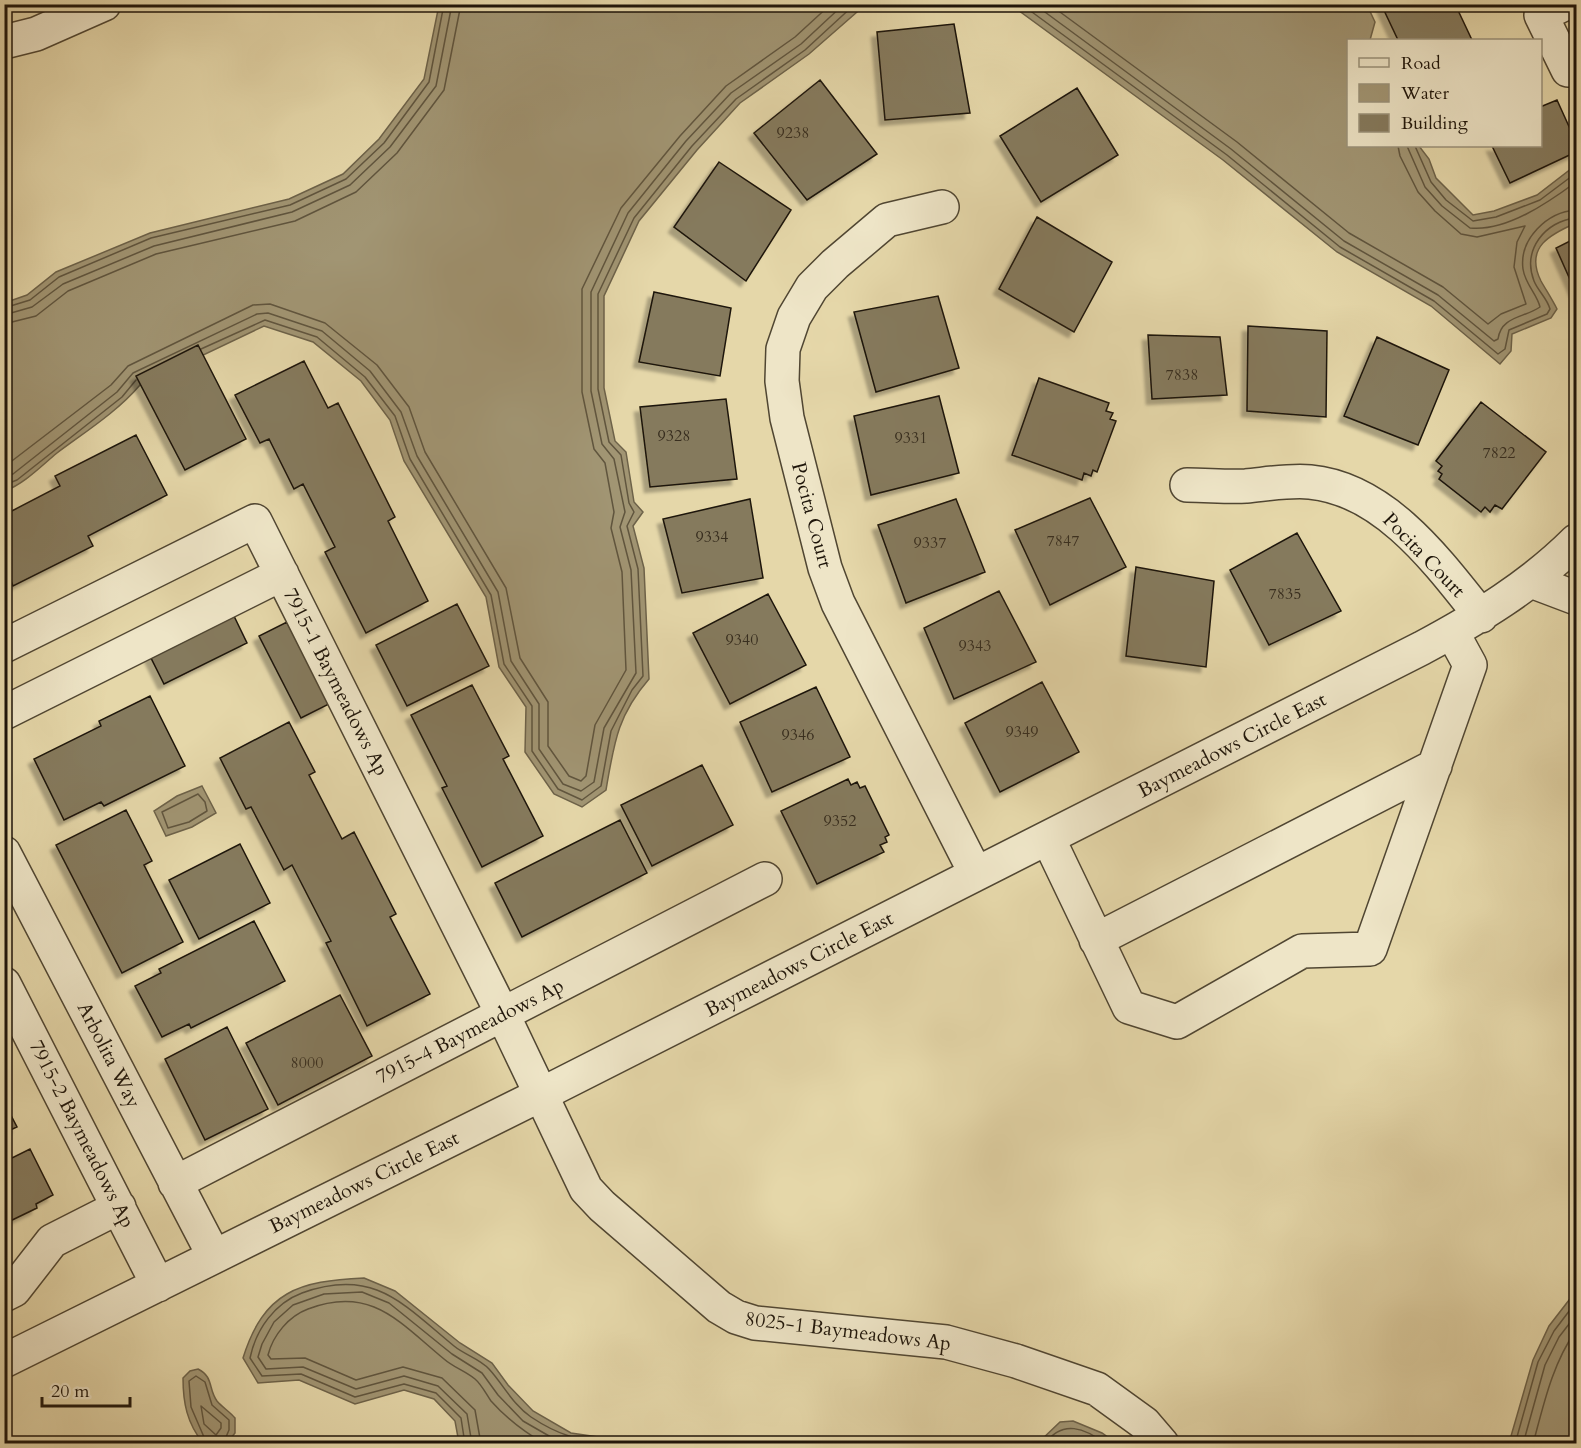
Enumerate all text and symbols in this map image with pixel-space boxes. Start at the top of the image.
legend [1347,39,1542,147]
text: Road [1401,51,1441,76]
text: Water [1400,81,1450,106]
text: Building [1401,111,1469,136]
house number: 9238 [777,122,809,144]
house number: 7838 [1166,364,1198,386]
house number: 9328 [658,425,690,447]
house number: 9331 [895,427,927,449]
house number: 7822 [1483,442,1515,464]
street label: Pocita Court [785,459,839,572]
street label: Pocita Court [1377,507,1472,604]
house number: 9334 [696,526,728,548]
house number: 7847 [1047,530,1079,552]
house number: 9337 [914,532,946,554]
street label: 7915-1 Baymeadows Ap [277,583,395,781]
house number: 7835 [1269,583,1301,605]
house number: 9340 [726,629,758,651]
house number: 9343 [959,635,991,657]
street label: Baymeadows Circle East [1133,685,1331,804]
house number: 9349 [1006,721,1038,743]
house number: 9346 [782,724,814,746]
house number: 9352 [824,810,856,832]
street label: Baymeadows Circle East [700,904,898,1023]
street label: 7915-4 Baymeadows Ap [371,972,569,1090]
street label: Arbolita Way [71,997,147,1113]
street label: 7915-2 Baymeadows Ap [23,1035,141,1233]
house number: 8000 [291,1052,323,1074]
street label: Baymeadows Circle East [265,1124,464,1240]
street label: 8025-1 Baymeadows Ap [743,1305,953,1357]
scale bar [42,1370,130,1408]
text: 20 m [51,1379,90,1404]

